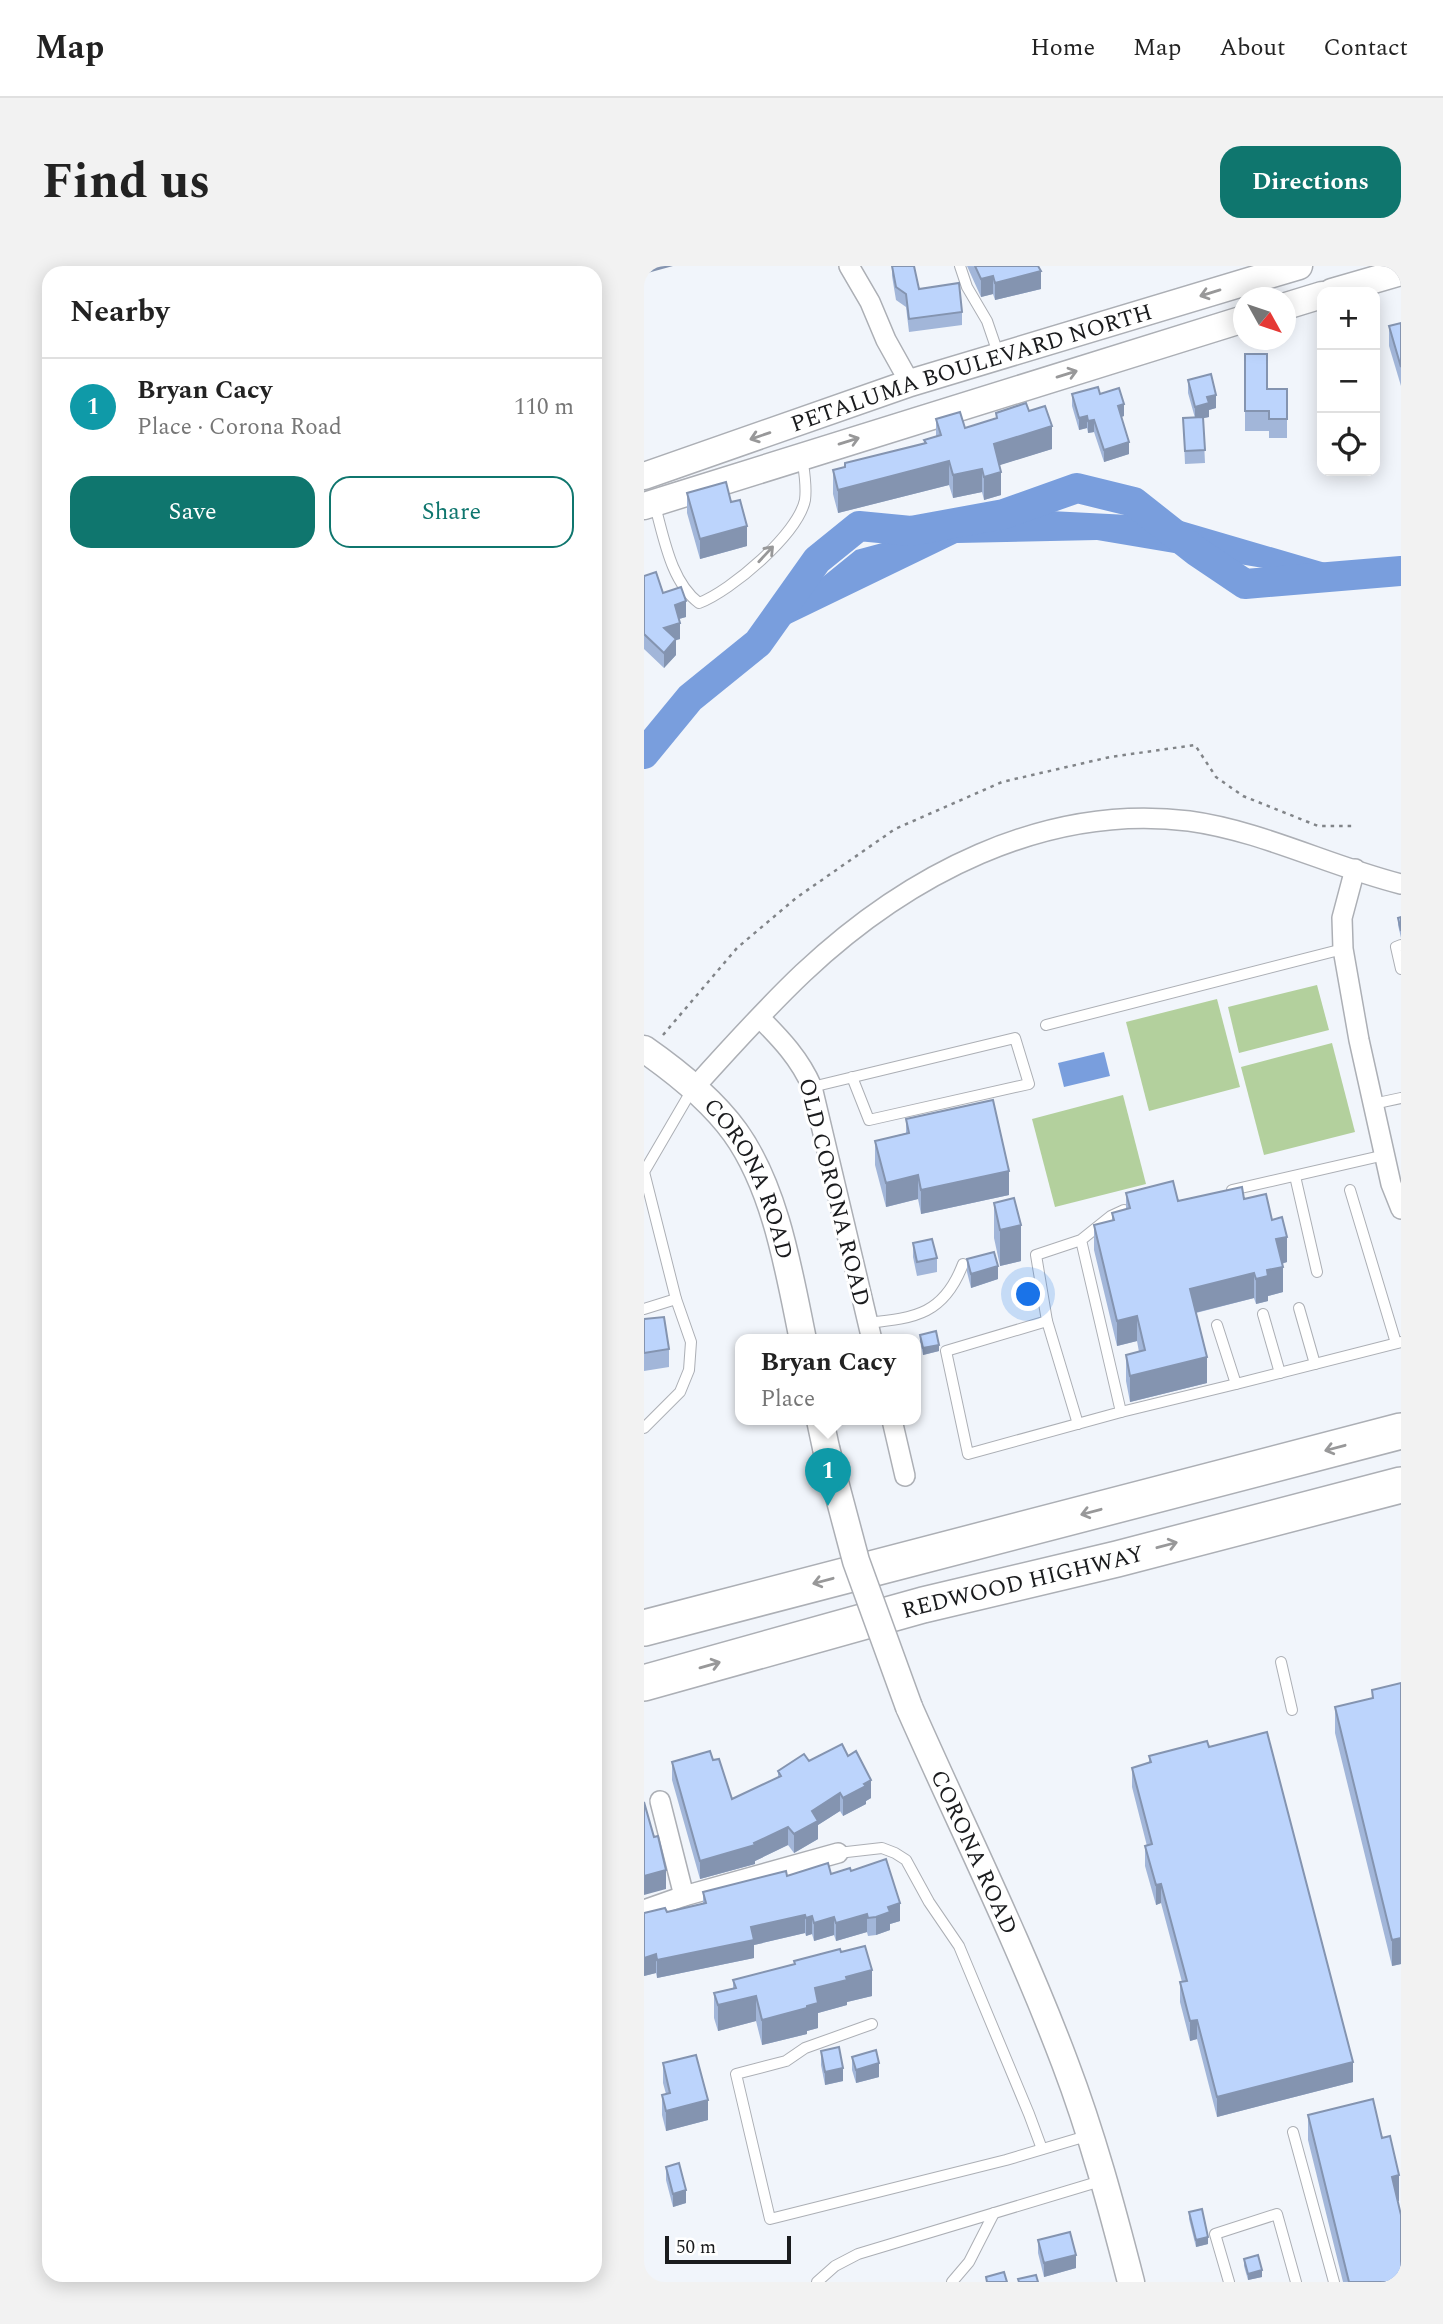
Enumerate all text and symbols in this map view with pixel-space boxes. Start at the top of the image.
text: Map [35,23,104,73]
text: Home [1030,30,1095,66]
text: Map [1133,30,1181,66]
text: About [1219,30,1285,66]
text: Contact [1323,30,1408,66]
text: Find us [42,145,210,220]
button: Directions [1220,146,1401,218]
one-way arrow [1199,287,1221,300]
north arrow [1233,287,1296,350]
map controls [1317,287,1380,476]
button: + [1317,287,1380,350]
text: Nearby [70,289,169,335]
street label: PETALUMA BOULEVARD NORTH [786,295,1157,442]
button: − [1317,350,1380,413]
one-way arrow [1055,367,1077,379]
text: Bryan Cacy [137,370,272,410]
text: 1 [87,390,99,425]
text: 110 m [514,390,574,425]
text: Place · Corona Road [137,410,342,445]
button: locate [1317,413,1380,476]
one-way arrow [749,431,771,443]
one-way arrow [838,434,860,447]
button: Save [70,476,315,548]
button: Share [329,476,574,548]
one-way arrow [758,546,775,563]
street label: OLD CORONA ROAD [788,1074,879,1310]
street label: CORONA ROAD [695,1090,802,1263]
your location [1011,1277,1045,1311]
popup [735,1334,921,1425]
text: Bryan Cacy [760,1342,896,1382]
text: Place [760,1382,815,1417]
one-way arrow [1324,1442,1347,1455]
pin: 1 [805,1448,851,1506]
one-way arrow [1080,1506,1103,1519]
street label: REDWOOD HIGHWAY [898,1537,1148,1629]
one-way arrow [1156,1538,1178,1551]
one-way arrow [813,1575,835,1588]
one-way arrow [699,1658,721,1671]
street label: CORONA ROAD [920,1764,1026,1941]
scale bar [665,2233,791,2265]
text: 50 m [676,2233,716,2262]

